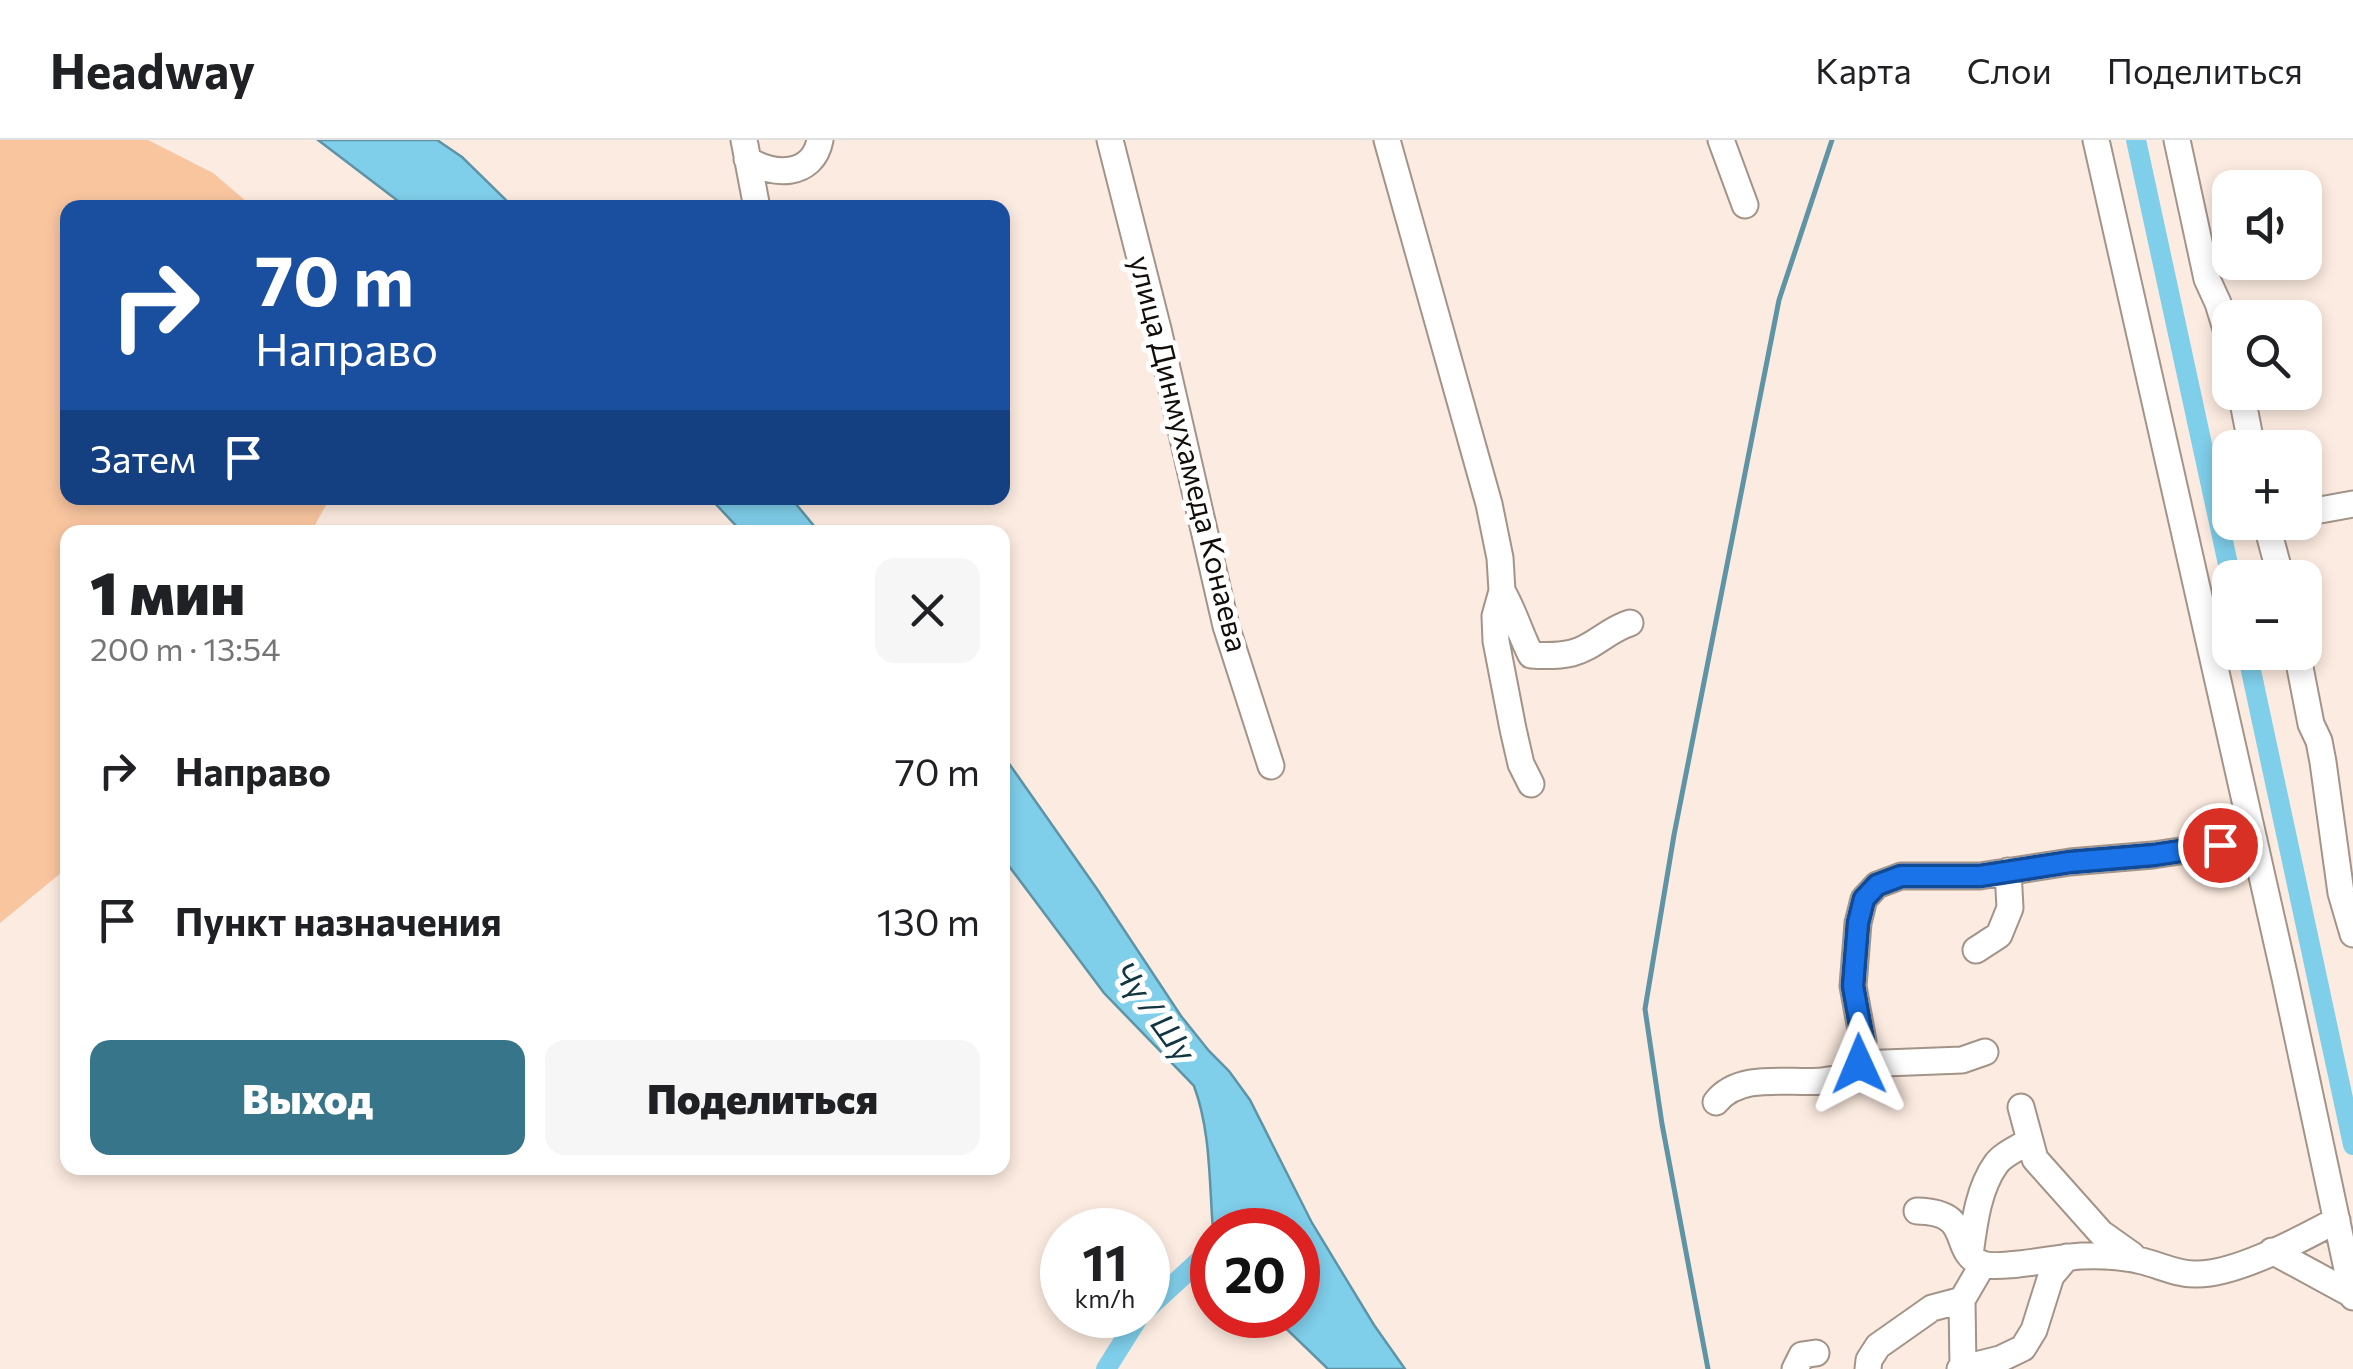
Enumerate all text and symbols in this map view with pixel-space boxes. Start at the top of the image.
text: Headway [50,40,255,99]
text: Карта [1815,48,1912,91]
text: Слои [1967,48,2052,91]
text: Поделиться [2107,48,2303,91]
map controls [2212,170,2322,670]
button: sound [2212,170,2322,280]
text: 70 m [255,235,414,320]
icon: right [90,240,220,370]
street label: улица Динмухамеда Конаева [1123,252,1258,655]
button: search [2212,300,2322,410]
text: Направо [255,320,438,375]
icon: arrive [216,430,271,485]
button: + [2212,430,2322,540]
text: Затем [90,434,196,481]
text: 1 мин [90,554,245,627]
button: close [875,558,980,663]
button: − [2212,560,2322,670]
text: 200 m · 13:54 [90,628,280,668]
icon: right [90,743,145,798]
text: Направо [175,747,331,794]
text: 70 m [895,747,980,794]
pin [2178,803,2263,888]
icon: arrive [2193,818,2248,873]
icon: arrive [90,893,145,948]
text: Пункт назначения [175,897,502,944]
text: 130 m [877,897,980,944]
water label: Чү / Шу [1106,953,1206,1070]
position arrow [1807,1012,1911,1116]
button: Выход [90,1040,525,1155]
button: Поделиться [545,1040,980,1155]
speed limit sign: 20 [1190,1208,1320,1338]
text: 11 [1082,1230,1128,1291]
text: km/h [1075,1283,1135,1313]

